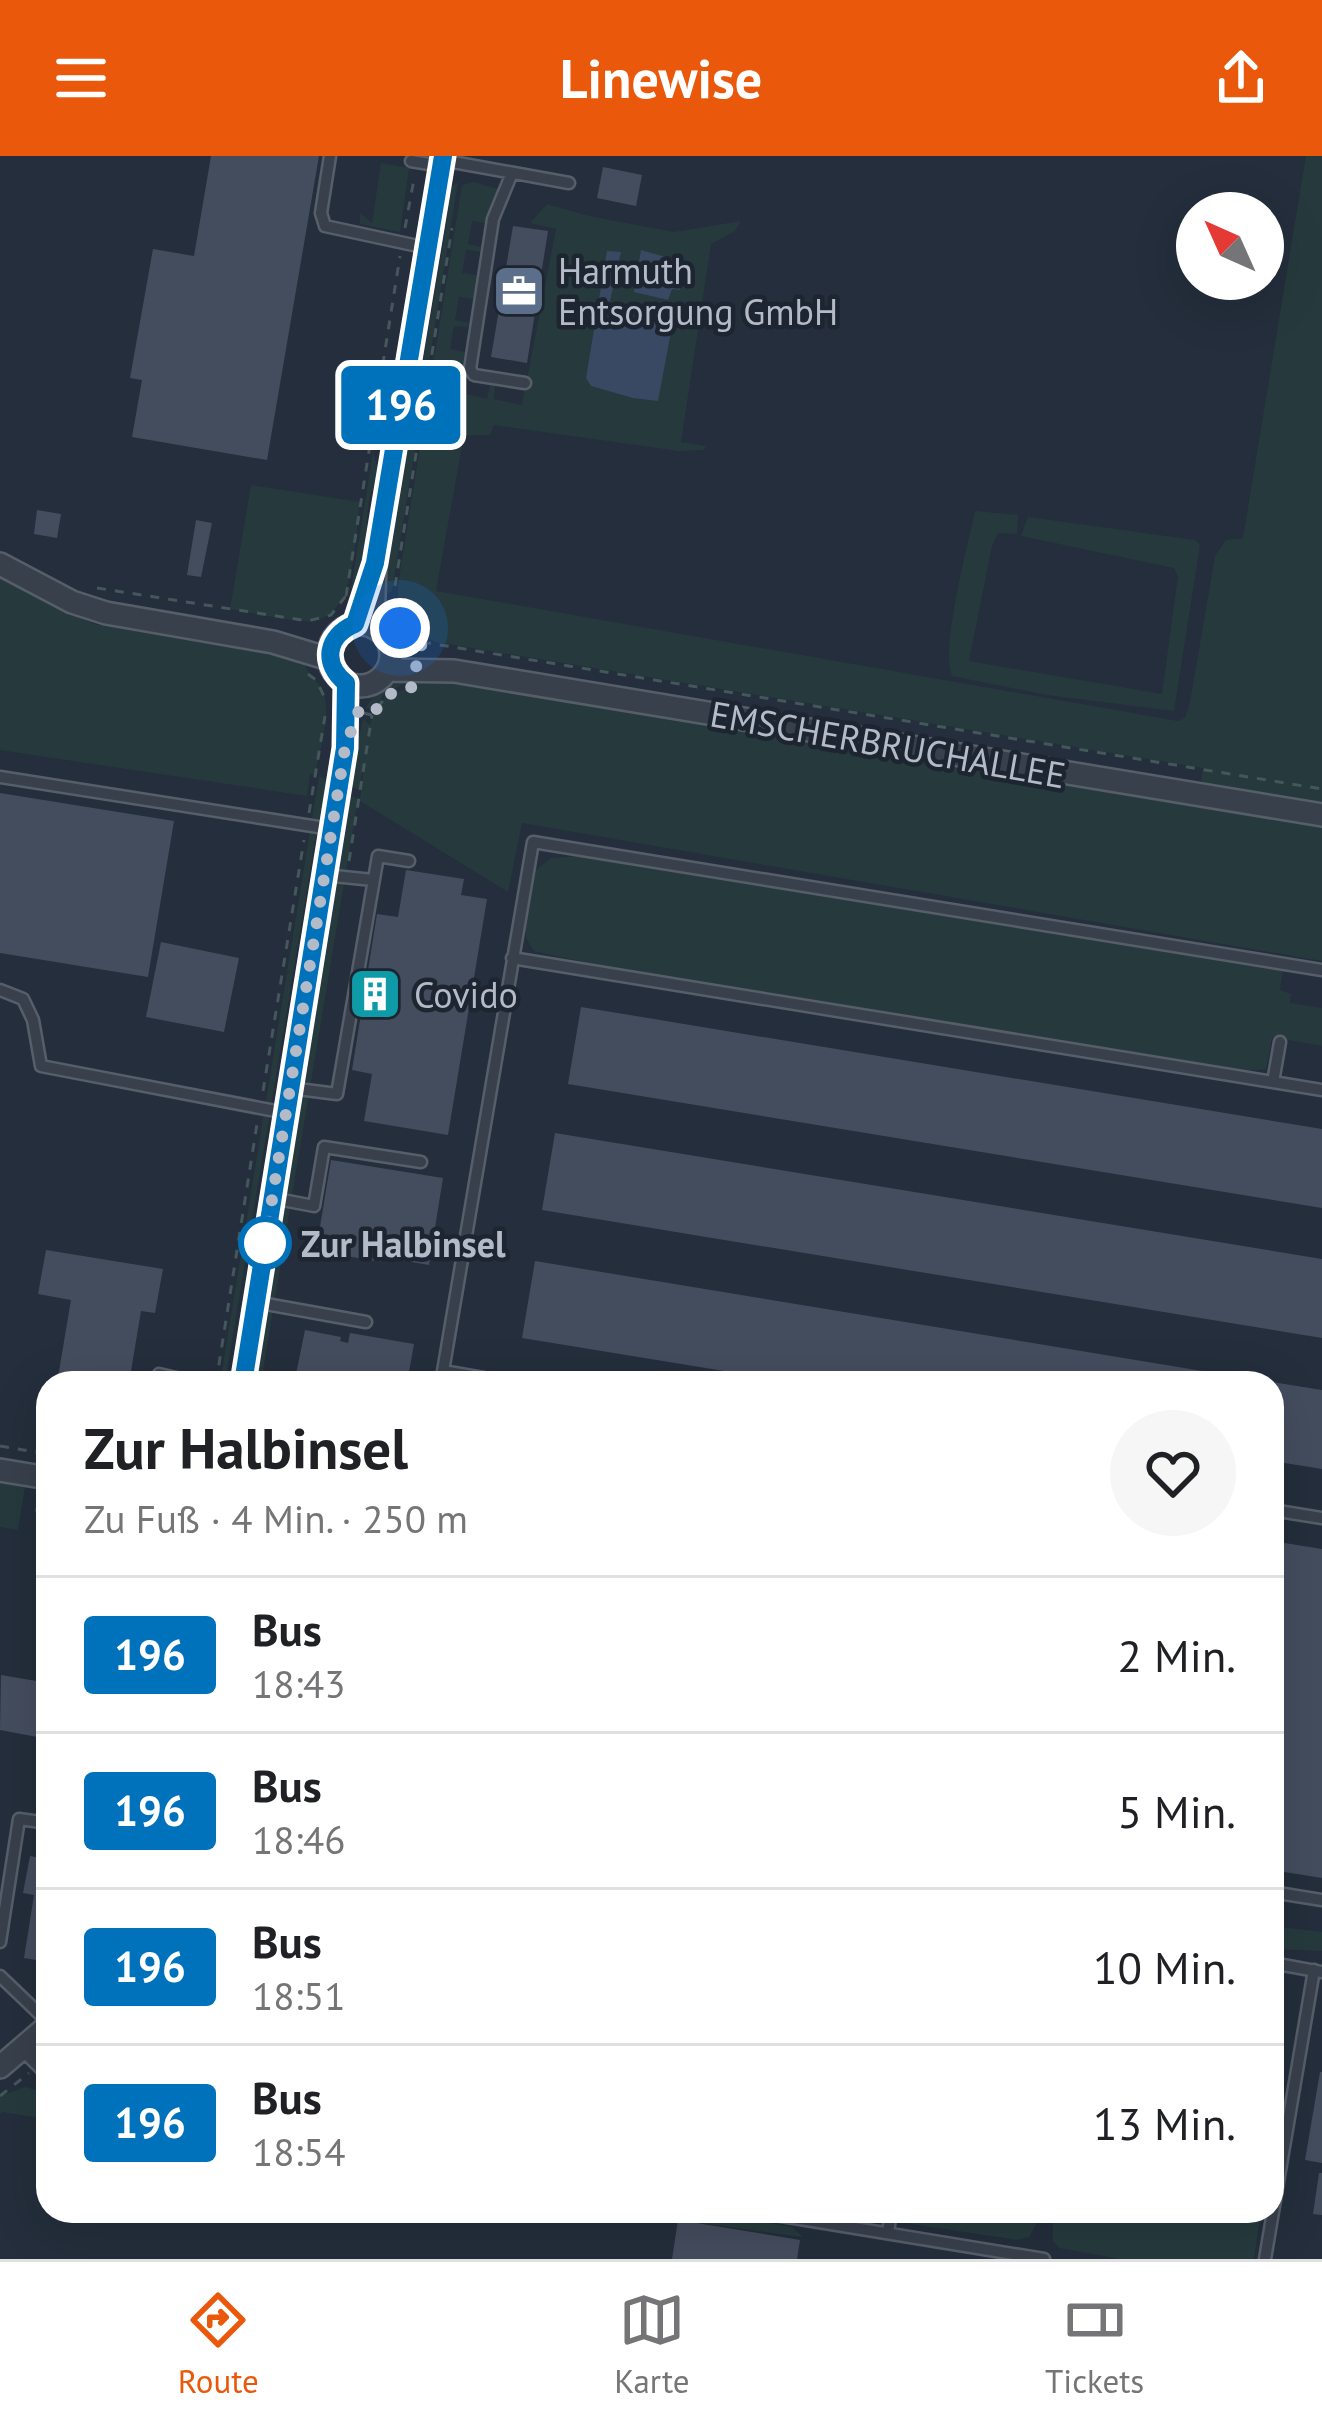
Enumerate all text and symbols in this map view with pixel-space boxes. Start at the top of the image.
text: Linewise [560,43,762,113]
icon: menu [48,45,114,111]
icon: share [1208,45,1274,111]
north arrow [1176,192,1284,300]
map controls [1176,192,1284,300]
place label: Harmuth Entsorgung GmbH [558,247,838,335]
office icon: Harmuth Entsorgung GmbH [491,263,547,319]
line badge: 196 [332,366,470,444]
text: 196 [365,377,437,432]
your location [370,598,430,658]
street label: EMSCHERBRUCHALLEE [707,690,1069,798]
building icon: Covido [347,966,403,1022]
place label: Covido [414,971,518,1018]
marker: Zur Halbinsel [240,1218,290,1268]
place label: Zur Halbinsel [301,1220,506,1267]
button: heart [1110,1410,1236,1536]
text: Zur Halbinsel [84,1411,408,1485]
text: Zu Fuß · 4 Min. · 250 m [84,1493,468,1544]
text: Bus [252,1600,322,1658]
text: 2 Min. [1118,1626,1236,1684]
text: 196 [114,1627,186,1682]
text: 18:43 [252,1658,346,1709]
text: Bus [252,1756,322,1814]
text: 5 Min. [1118,1782,1236,1840]
text: 196 [114,1783,186,1838]
text: 18:46 [252,1814,346,1865]
text: Bus [252,1912,322,1970]
text: 10 Min. [1093,1938,1236,1996]
text: 196 [114,1939,186,1994]
text: 18:51 [252,1970,346,2021]
text: Bus [252,2068,322,2126]
text: 13 Min. [1093,2094,1236,2152]
text: 196 [114,2095,186,2150]
text: 18:54 [252,2126,346,2177]
tab: Route [178,2287,259,2402]
tab: Karte [614,2287,690,2402]
tab: Tickets [1045,2287,1144,2402]

